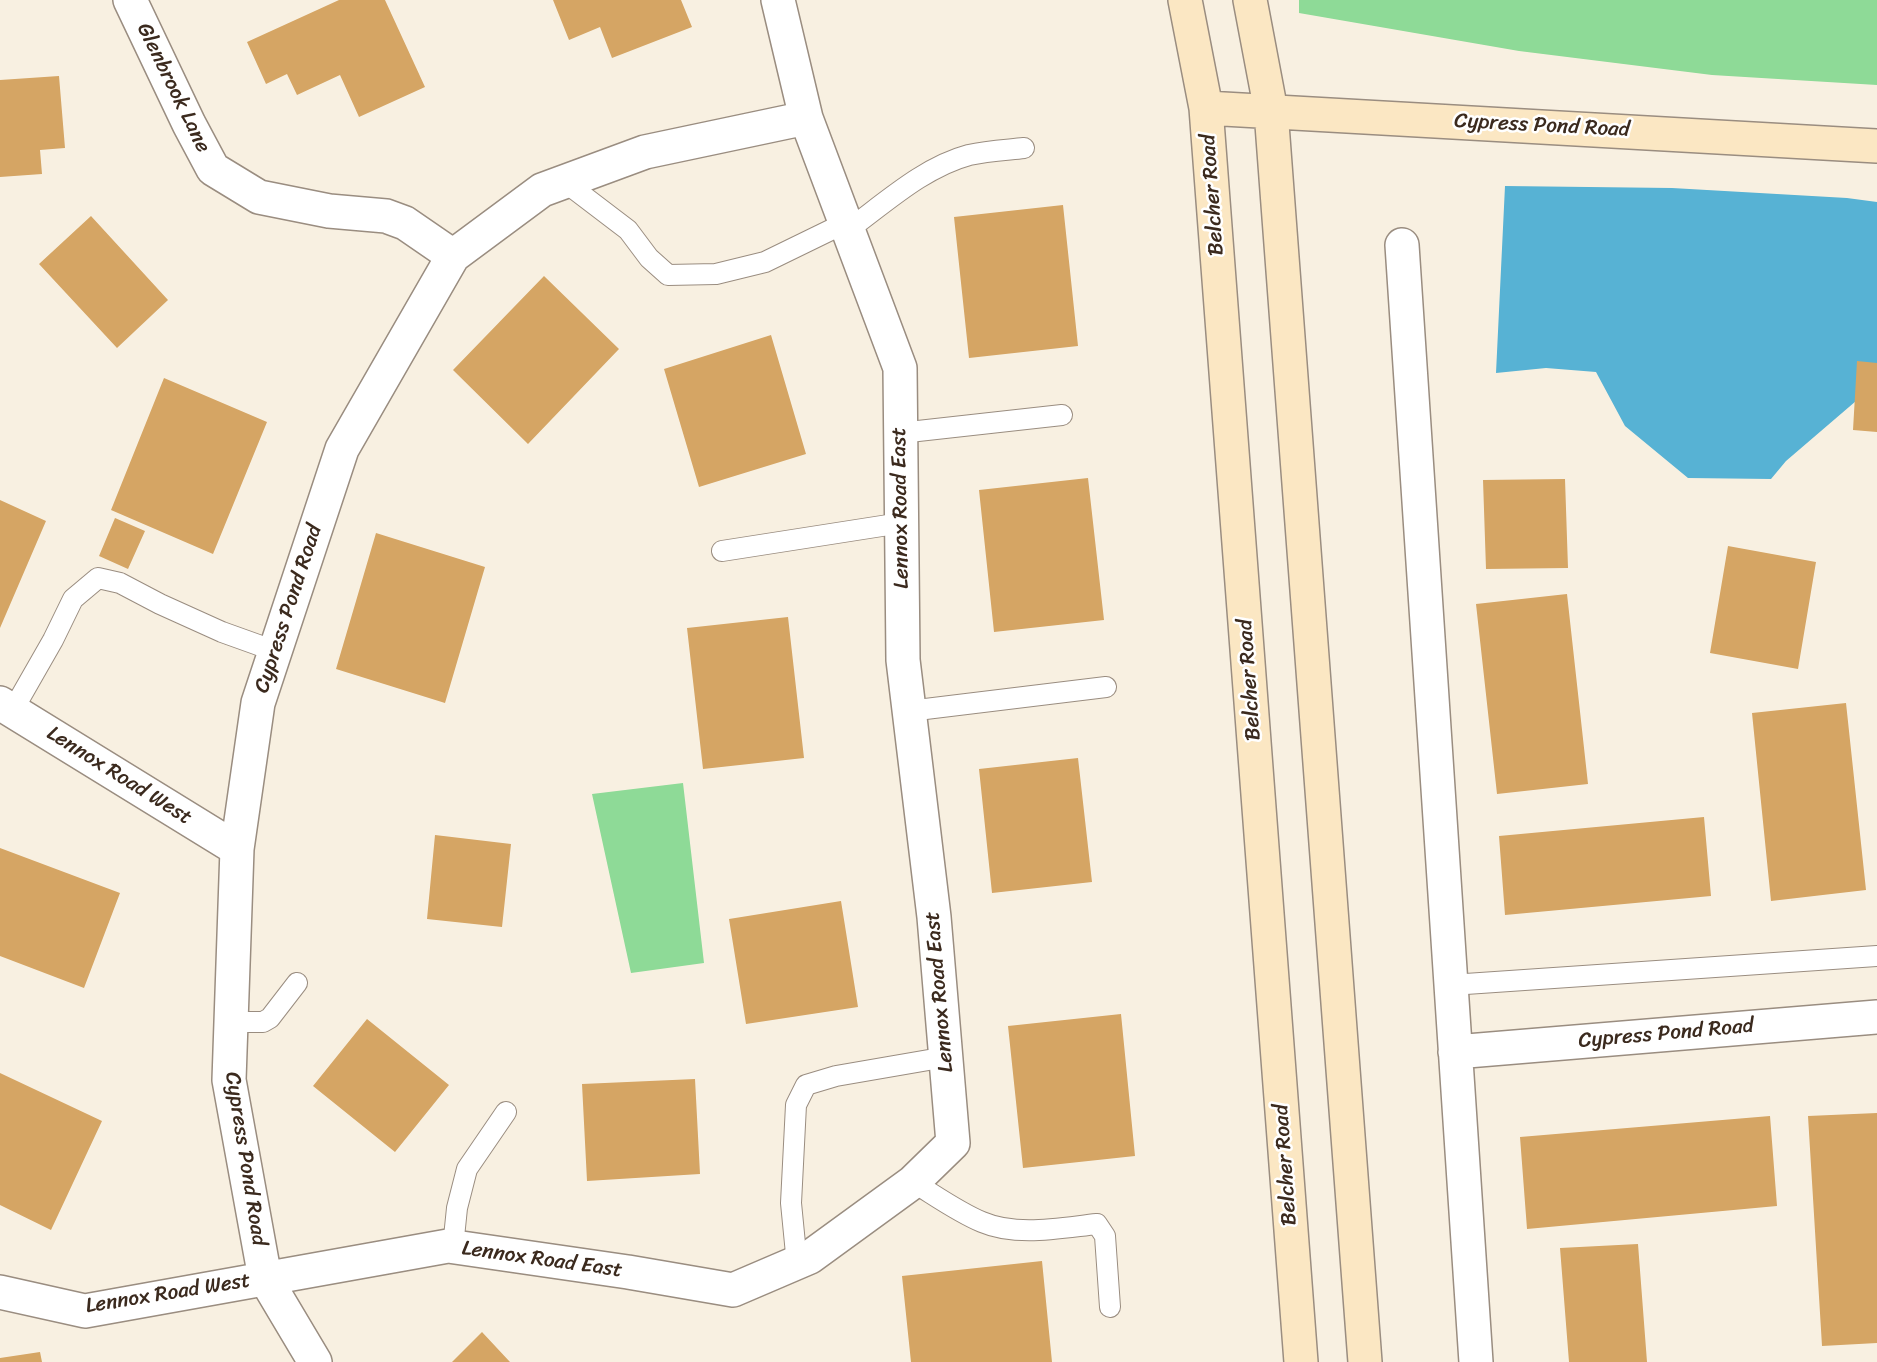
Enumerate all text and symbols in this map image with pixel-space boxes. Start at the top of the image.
street label: Glenbrook Lane [131,19,215,157]
street label: Cypress Pond Road [1454,109,1630,143]
street label: Belcher Road [1196,134,1230,256]
street label: Lennox Road East [887,427,915,589]
street label: Cypress Pond Road [250,522,328,696]
street label: Belcher Road [1233,619,1267,741]
street label: Lennox Road West [42,721,196,831]
street label: Lennox Road East [920,910,960,1074]
street label: Cypress Pond Road [1577,1014,1755,1054]
street label: Cypress Pond Road [219,1070,271,1248]
street label: Belcher Road [1269,1104,1303,1226]
street label: Lennox Road East [460,1236,624,1284]
street label: Lennox Road West [84,1269,252,1319]

